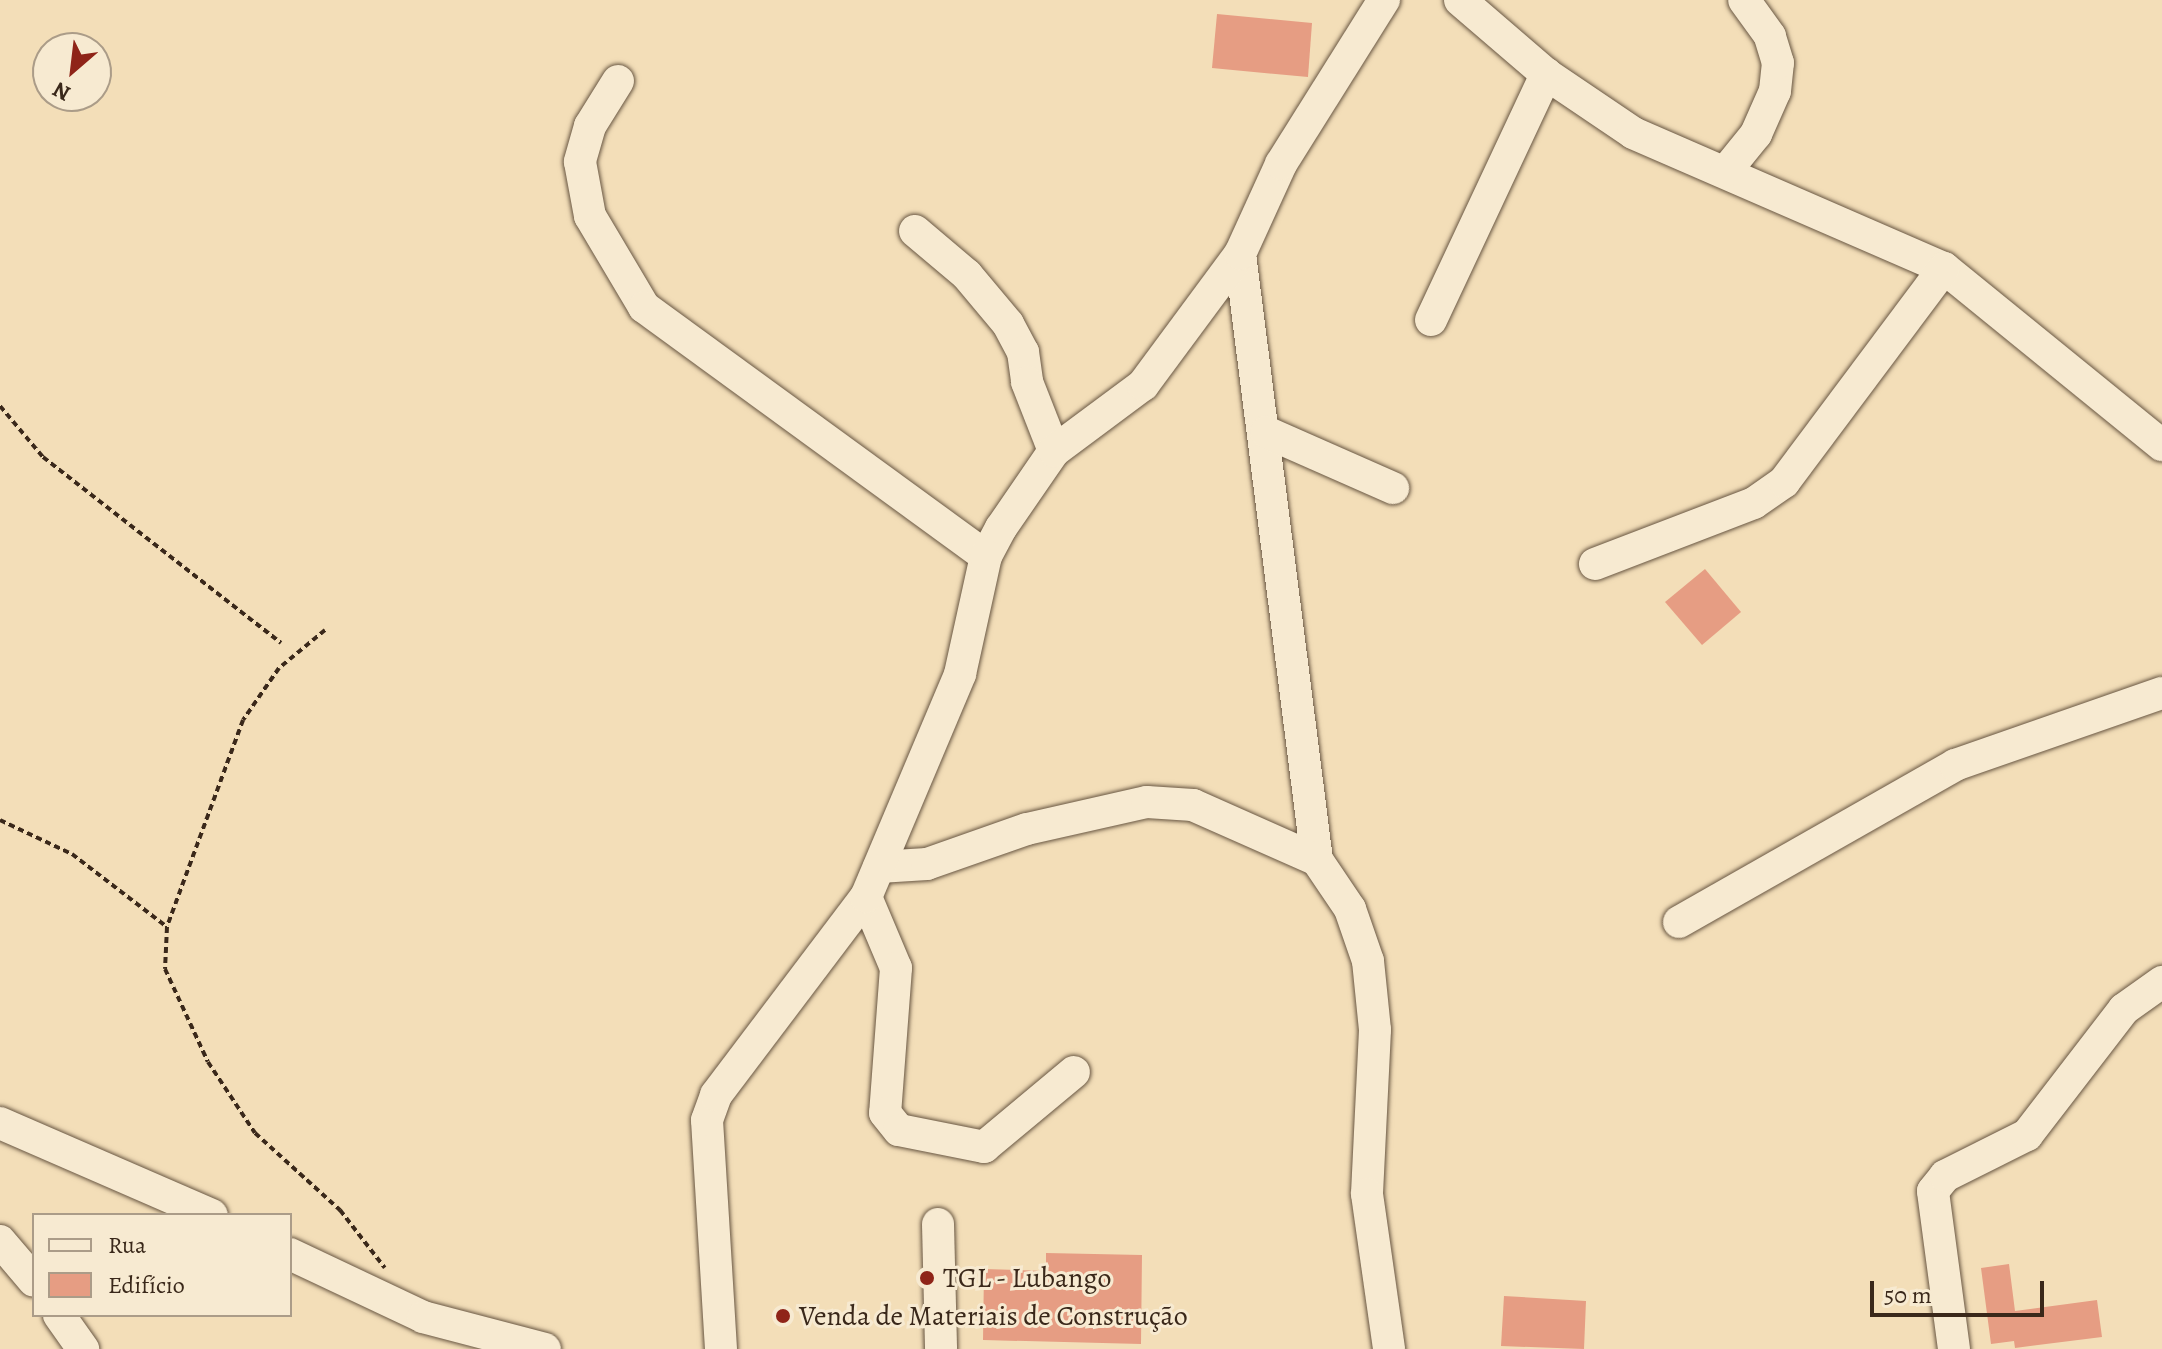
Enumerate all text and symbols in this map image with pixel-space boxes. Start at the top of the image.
north arrow [32,32,112,112]
text: N [48,74,76,108]
legend [32,1213,292,1317]
text: Rua [108,1229,146,1261]
place label: TGL - Lubango [943,1261,1112,1295]
scale bar [1874,1265,2048,1315]
text: Edifício [108,1269,185,1301]
marker: TGL - Lubango [918,1269,936,1287]
text: 50 m [1884,1279,1932,1311]
place label: Venda de Materiais de Construção [799,1299,1188,1333]
marker: Venda de Materiais de Construção [774,1307,792,1325]

